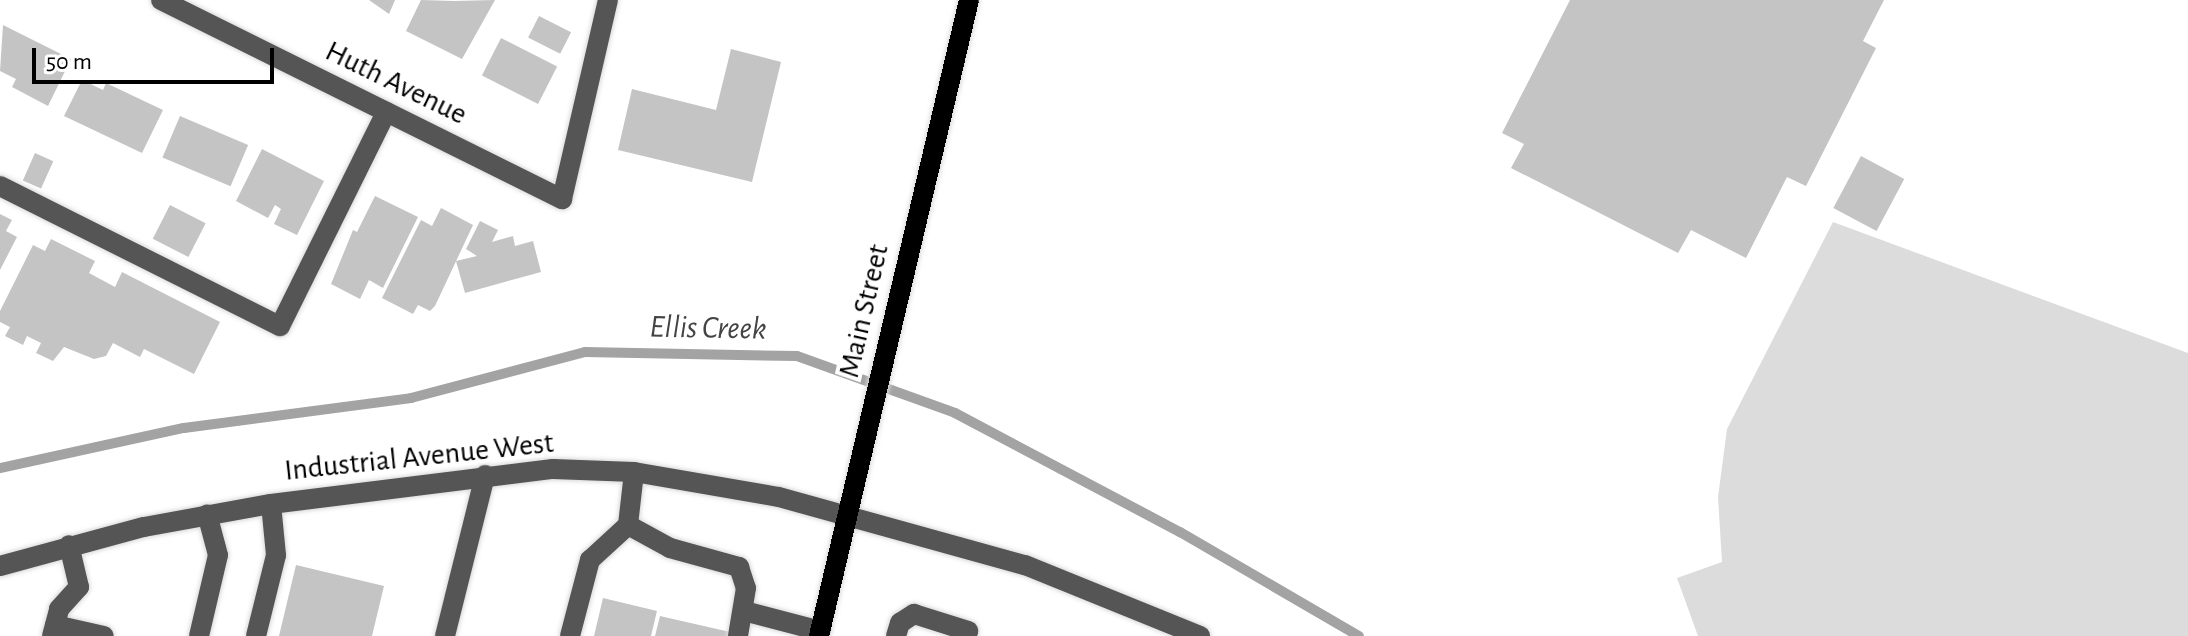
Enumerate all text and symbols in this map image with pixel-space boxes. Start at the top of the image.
scale bar [36,32,278,82]
street label: Huth Avenue [319,33,473,133]
text: 50 m [46,50,92,74]
street label: Main Street [831,241,897,381]
water label: Ellis Creek [649,308,767,348]
street label: Industrial Avenue West [283,425,555,489]

